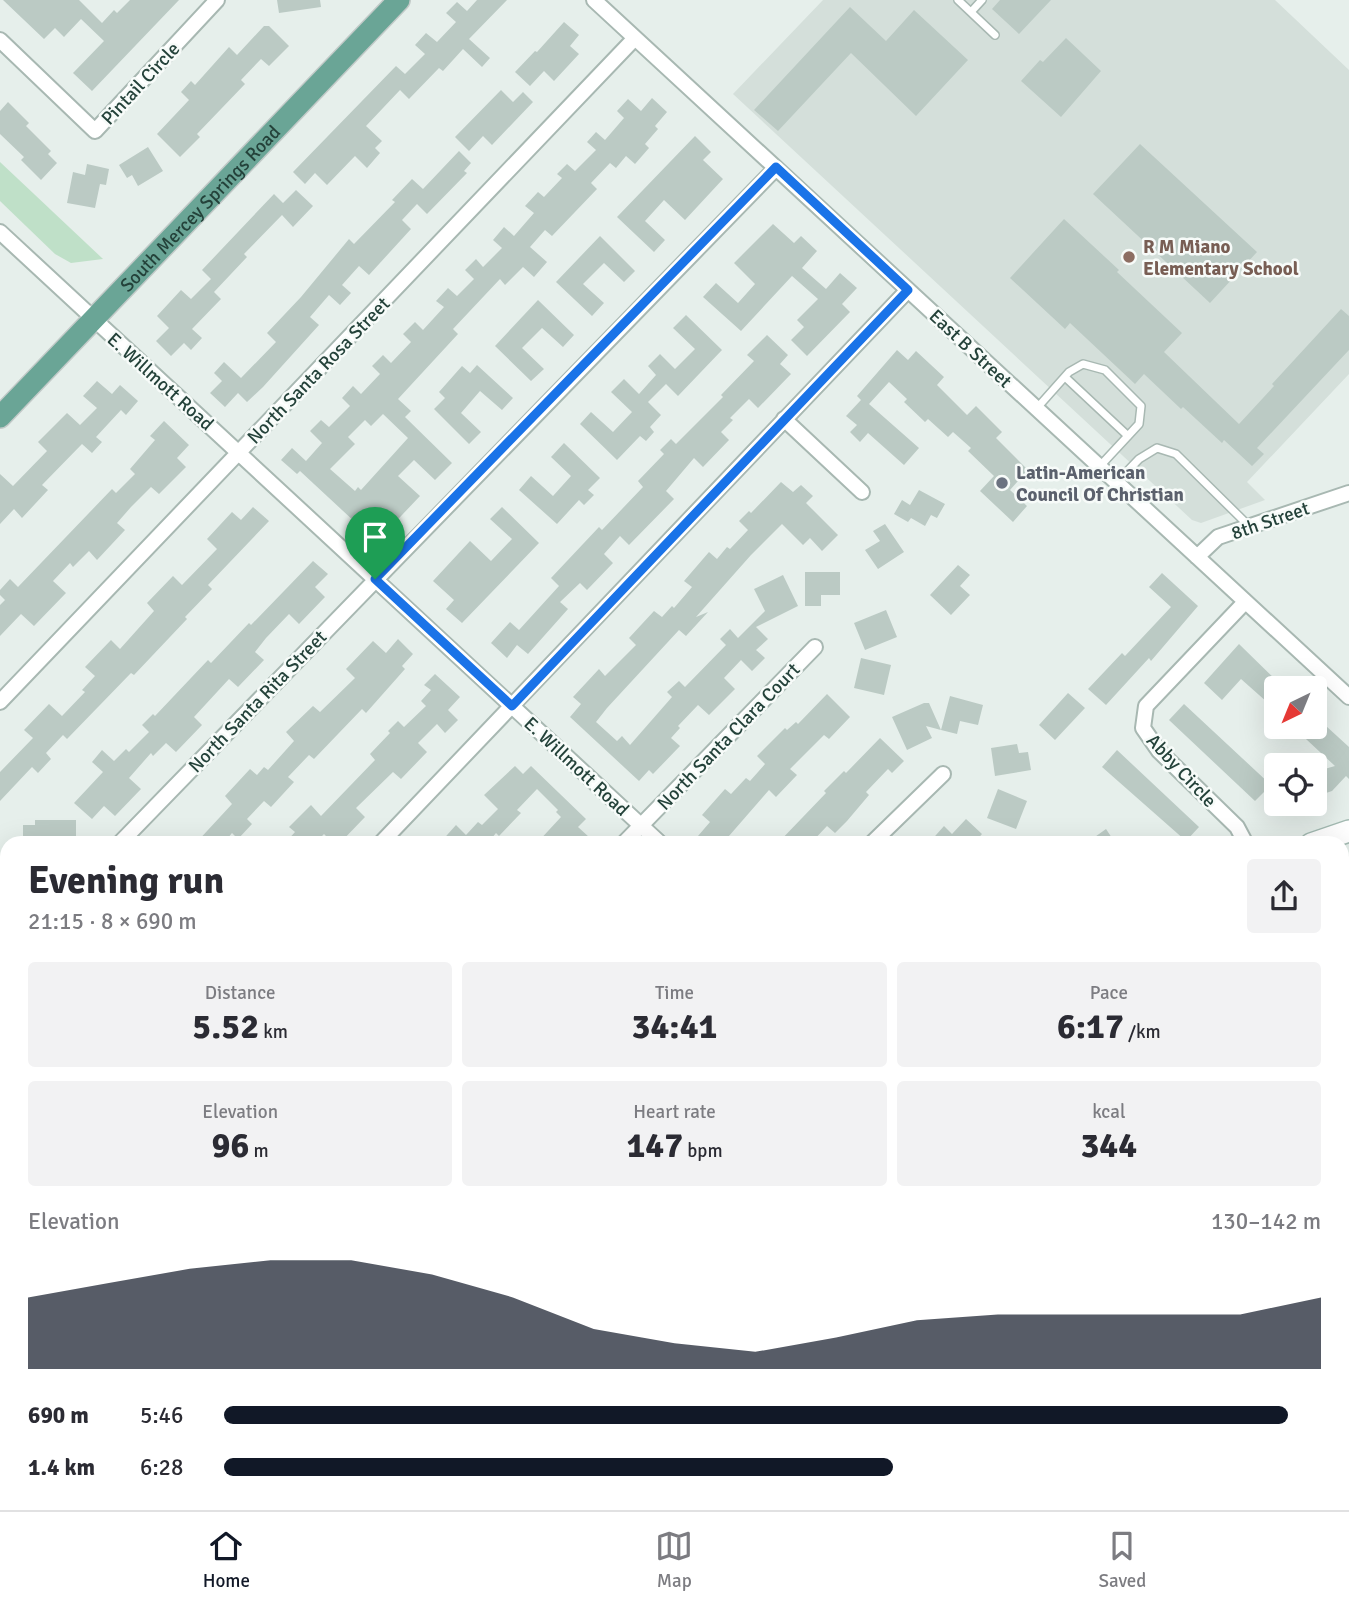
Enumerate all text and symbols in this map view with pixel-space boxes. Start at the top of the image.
street label: Pintail Circle [96,37,185,130]
street label: South Mercey Springs Road [115,121,286,297]
place label: R M Miano Elementary School [1143,235,1299,281]
marker: R M Miano Elementary School [1121,249,1137,265]
street label: North Santa Rosa Street [242,292,395,449]
street label: East B Street [924,304,1017,393]
street label: E. Willmott Road [102,328,219,436]
place label: Latin-American Council Of Christian [1016,461,1184,507]
marker: Latin-American Council Of Christian [994,475,1010,491]
street label: 8th Street [1228,496,1313,545]
pin [345,507,405,579]
icon: arrive [356,518,394,556]
street label: North Santa Rita Street [184,625,332,778]
street label: North Santa Clara Court [652,658,805,815]
north arrow [1264,676,1326,738]
map controls [1264,676,1327,816]
street label: E. Willmott Road [519,712,634,822]
street label: Abby Circle [1141,729,1221,812]
button: locate [1264,753,1327,816]
text: Evening run [28,857,224,904]
button: share [1247,859,1321,933]
text: 21:15 · 8 × 690 m [28,907,197,936]
text: Distance [205,981,276,1005]
text: Time [655,981,694,1005]
text: Pace [1090,981,1128,1005]
text: 5.52 [192,1005,259,1048]
text: 34:41 [632,1005,717,1048]
text: 6:17 [1057,1005,1124,1048]
text: km [259,1020,288,1044]
text: /km [1124,1020,1161,1044]
text: Elevation [202,1100,278,1124]
text: Heart rate [633,1100,716,1124]
text: kcal [1092,1100,1125,1124]
text: 96 [212,1124,249,1167]
text: 147 [626,1124,683,1167]
text: 344 [1080,1124,1137,1167]
text: m [249,1139,269,1163]
text: bpm [683,1139,723,1163]
text: Elevation [28,1207,120,1236]
text: 130–142 m [1211,1207,1321,1236]
text: 690 m [28,1401,89,1430]
text: 5:46 [140,1401,183,1430]
text: 1.4 km [28,1453,95,1482]
text: 6:28 [140,1453,183,1482]
tab: Home [203,1527,250,1593]
tab: Map [655,1527,693,1593]
tab: Saved [1098,1527,1146,1593]

